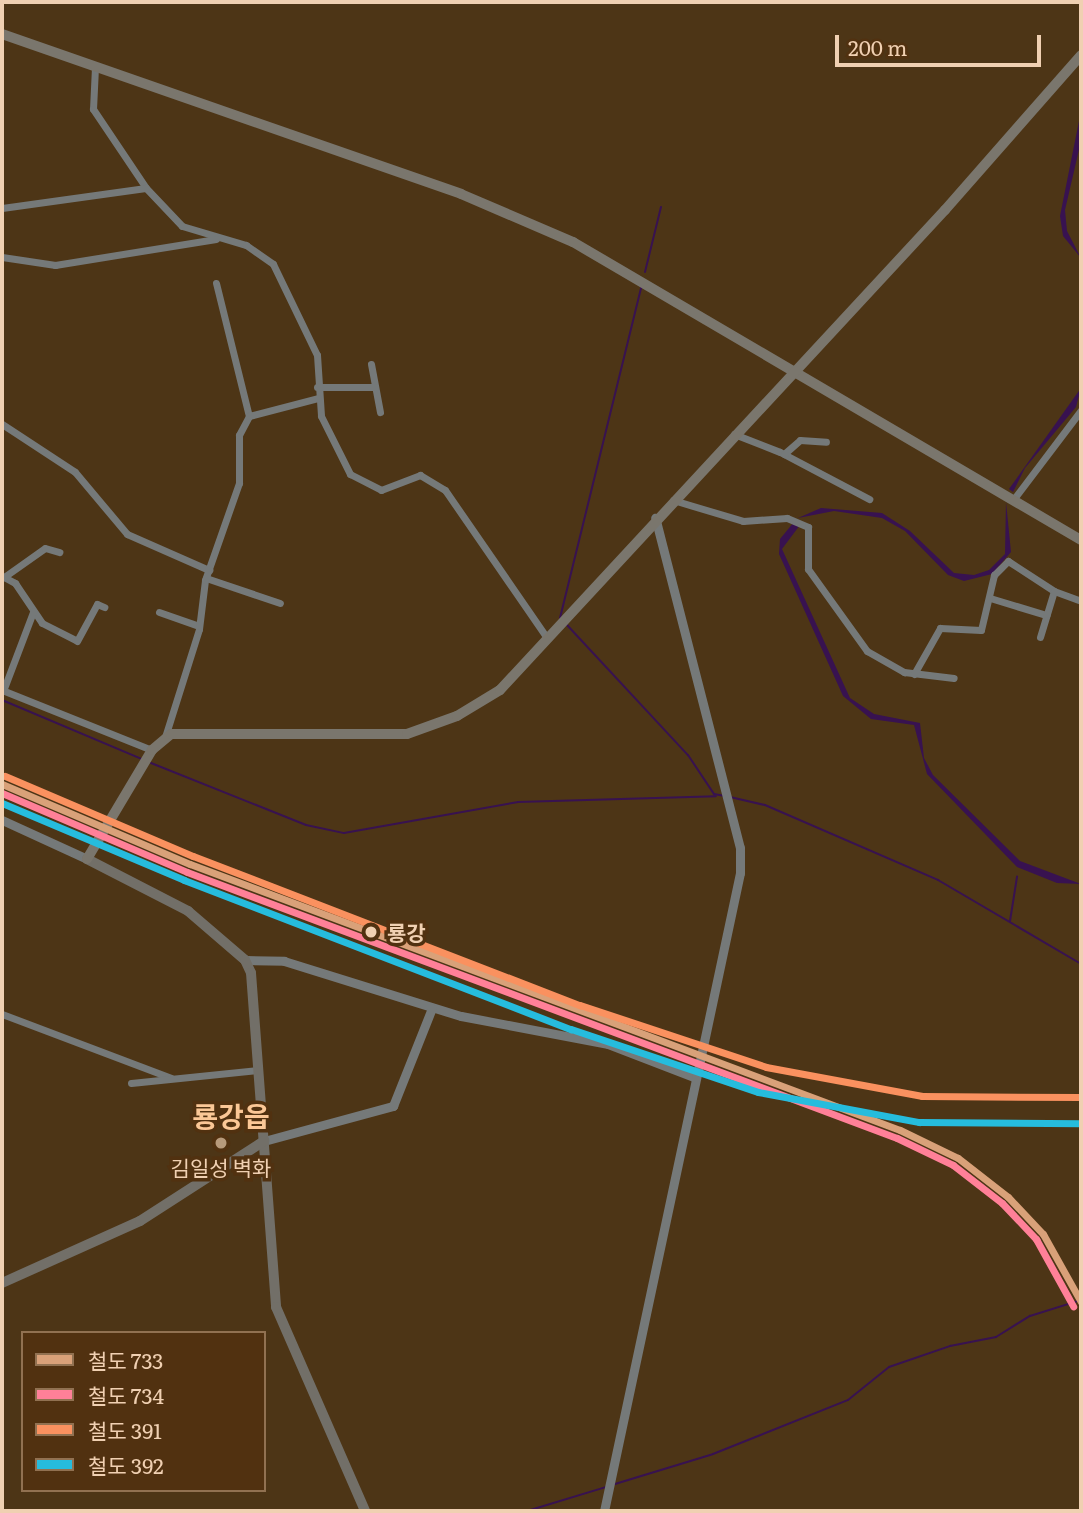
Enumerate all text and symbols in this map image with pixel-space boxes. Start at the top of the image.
scale bar [838,21,1044,65]
text: 200 m [848,31,908,62]
place label: 룡강 [387,919,426,945]
marker: 룡강 [361,922,381,942]
district label: 룡강읍 [192,1098,270,1132]
marker: 김일성 벽화 [213,1135,229,1151]
place label: 김일성 벽화 [171,1154,271,1180]
legend [21,1331,266,1492]
text: 철도 733 [88,1344,163,1375]
text: 철도 734 [88,1379,164,1410]
text: 철도 391 [88,1414,162,1445]
text: 철도 392 [88,1449,164,1480]

